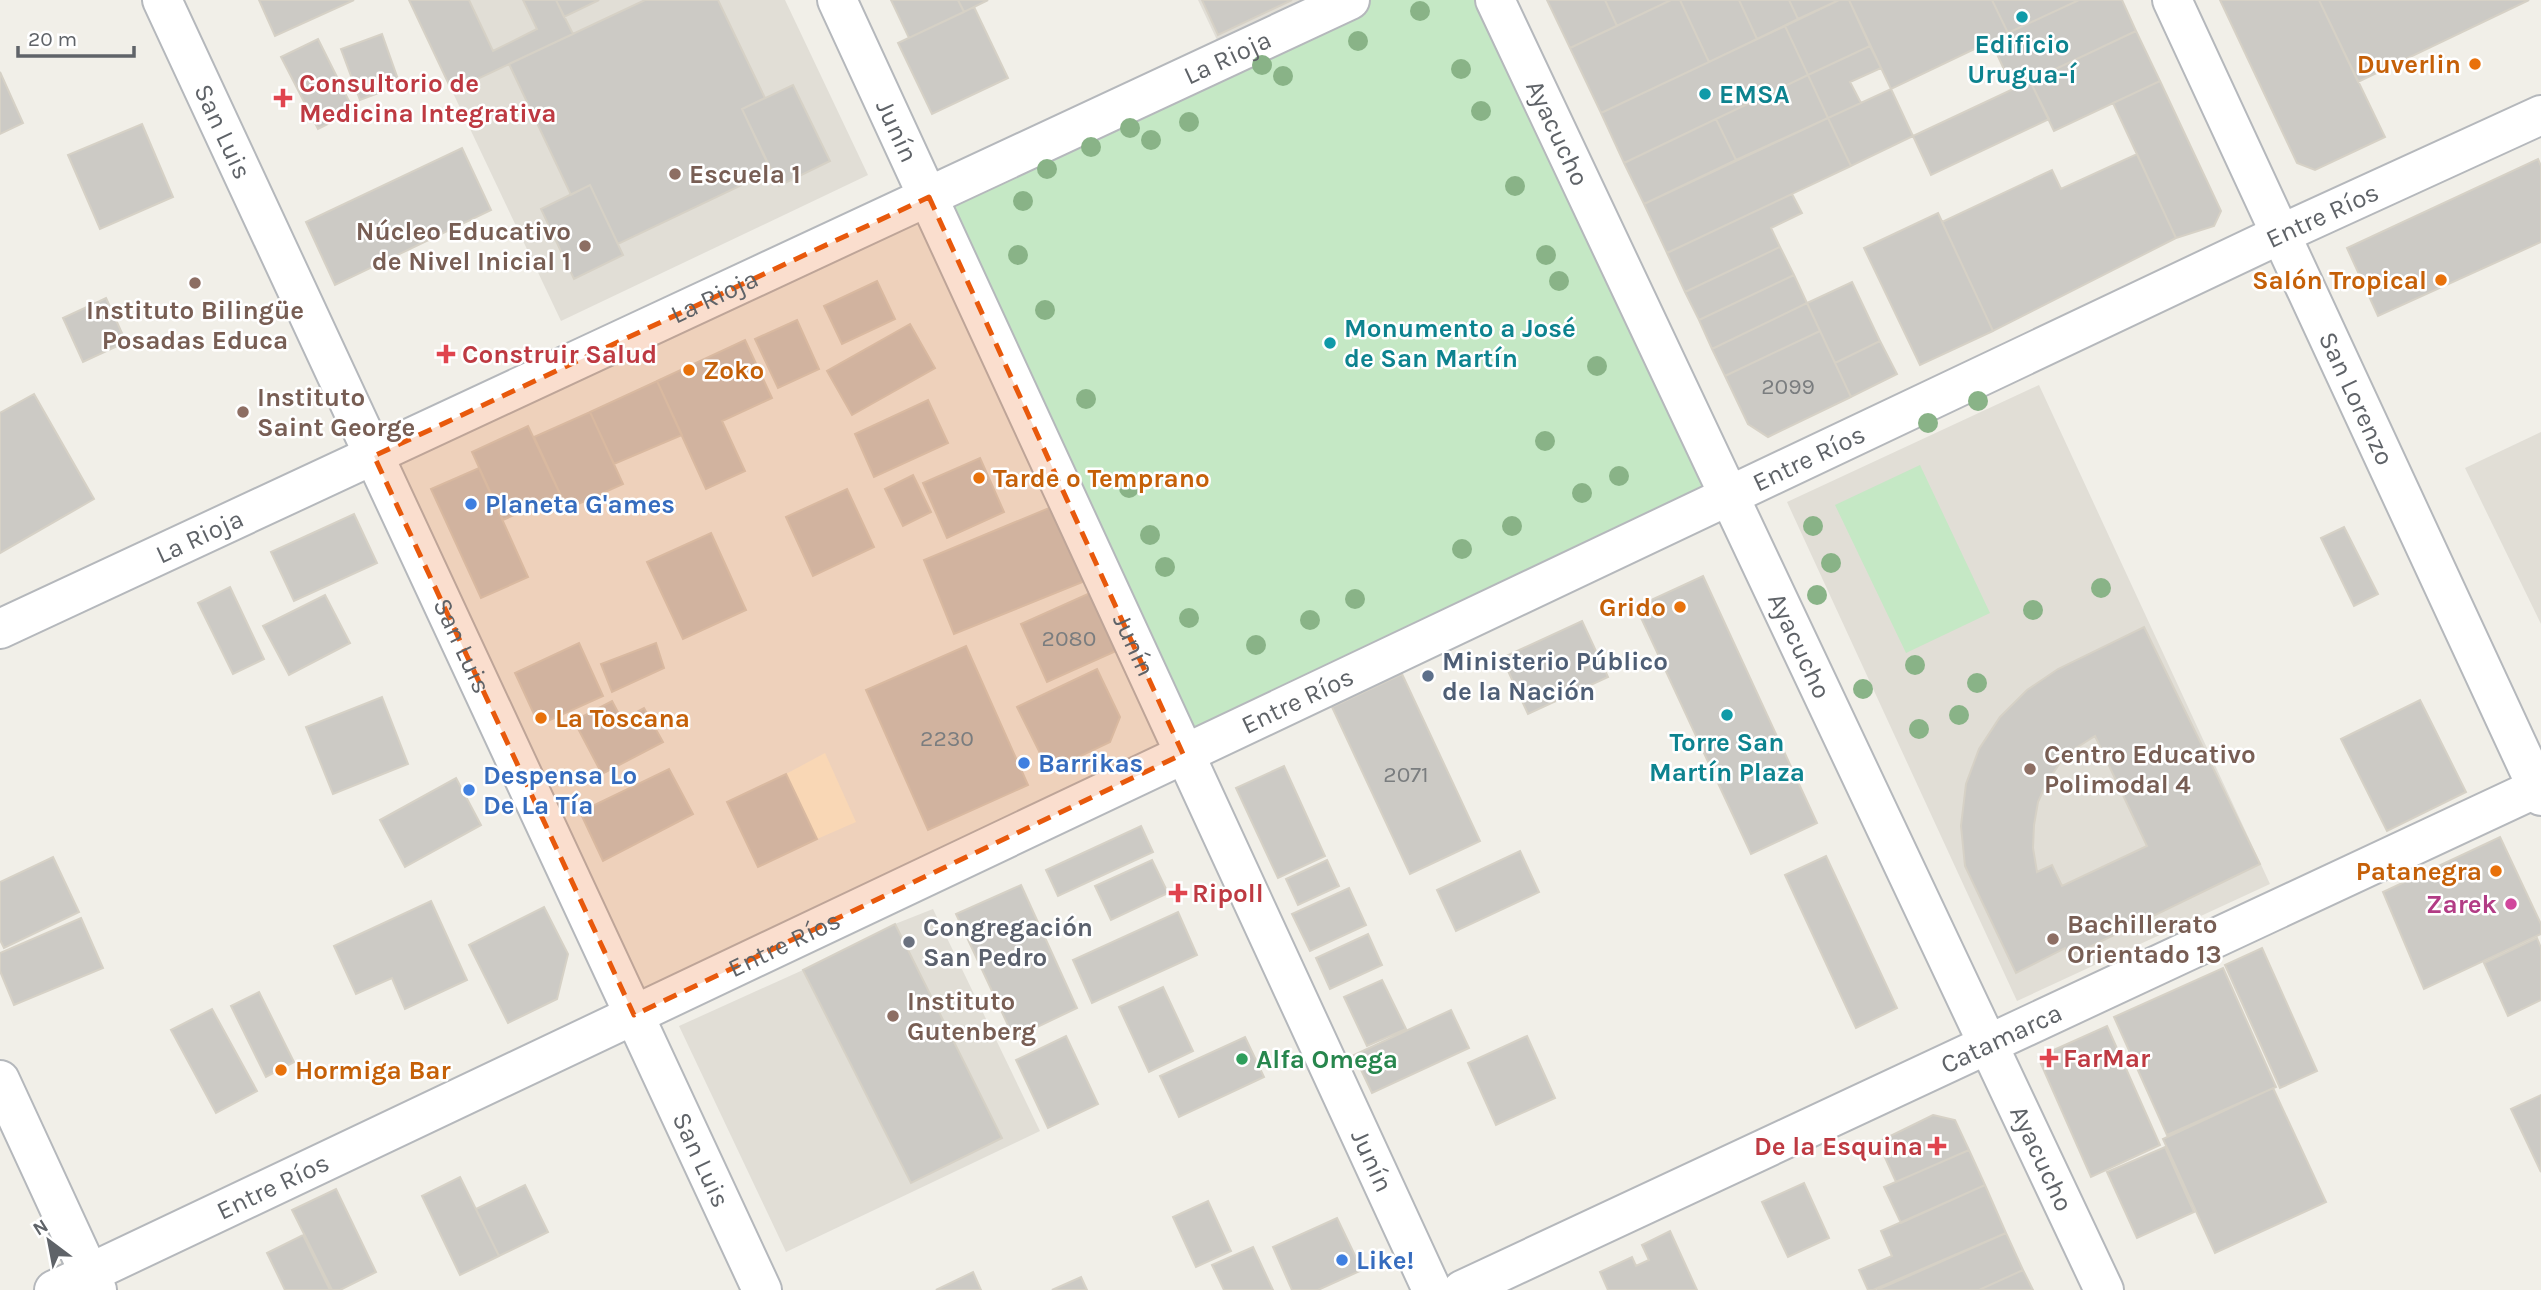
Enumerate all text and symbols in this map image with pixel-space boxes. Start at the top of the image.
marker: Edificio Urugua-í [2014,9,2030,25]
scale bar [18,14,133,58]
street label: La Rioja [1179,24,1276,91]
text: 20 m [28,27,77,51]
place label: Edificio Urugua-í [1967,29,2077,90]
place label: Duverlin [2357,49,2461,80]
marker: Duverlin [2467,56,2483,72]
place label: Consultorio de Medicina Integrativa [299,68,556,129]
street label: Ayacucho [1519,75,1595,191]
street label: San Luis [187,79,258,184]
place label: EMSA [1719,79,1790,110]
marker: EMSA [1697,86,1713,102]
marker: Consultorio de Medicina Integrativa [273,88,293,108]
street label: Junín [869,95,925,167]
place label: Escuela 1 [689,159,801,190]
marker: Escuela 1 [667,166,683,182]
street label: Entre Ríos [2261,176,2384,255]
place label: Núcleo Educativo de Nivel Inicial 1 [356,216,571,277]
marker: Núcleo Educativo de Nivel Inicial 1 [577,238,593,254]
street label: La Rioja [666,263,763,330]
place label: Salón Tropical [2252,265,2427,296]
marker: Salón Tropical [2433,272,2449,288]
marker: Instituto Bilingüe Posadas Educa [187,275,203,291]
place label: Instituto Bilingüe Posadas Educa [86,295,304,356]
place label: Monumento a José de San Martín [1344,313,1576,374]
street label: San Lorenzo [2312,327,2400,470]
marker: Monumento a José de San Martín [1322,335,1338,351]
place label: Construir Salud [462,339,657,370]
marker: Construir Salud [436,344,456,364]
place label: Zoko [703,355,764,386]
marker: Zoko [681,362,697,378]
house number: 2099 [1761,373,1815,400]
place label: Instituto Saint George [257,382,415,443]
marker: Instituto Saint George [235,404,251,420]
street label: Entre Ríos [1748,419,1870,498]
place label: Tarde o Temprano [993,463,1210,494]
marker: Tarde o Temprano [971,470,987,486]
place label: Planeta G'ames [485,489,675,520]
marker: Planeta G'ames [463,496,479,512]
street label: La Rioja [151,503,248,570]
street label: Ayacucho [1761,588,1838,704]
place label: Grido [1599,592,1666,623]
street label: San Luis [426,593,497,698]
marker: Grido [1672,599,1688,615]
street label: Junín [1106,609,1162,681]
house number: 2080 [1042,625,1096,652]
place label: Ministerio Público de la Nación [1442,646,1668,707]
street label: Entre Ríos [1236,661,1359,741]
marker: Ministerio Público de la Nación [1420,668,1436,684]
place label: La Toscana [555,703,690,734]
marker: Torre San Martín Plaza [1719,707,1735,723]
marker: La Toscana [533,710,549,726]
house number: 2230 [920,725,974,752]
place label: Torre San Martín Plaza [1649,727,1805,788]
place label: Centro Educativo Polimodal 4 [2044,739,2256,800]
place label: Barrikas [1038,748,1143,779]
marker: Barrikas [1016,755,1032,771]
place label: Despensa Lo De La Tía [483,760,637,821]
house number: 2071 [1383,761,1429,788]
marker: Centro Educativo Polimodal 4 [2022,761,2038,777]
marker: Despensa Lo De La Tía [461,782,477,798]
place label: Patanegra [2356,856,2482,887]
marker: Patanegra [2488,863,2504,879]
place label: Ripoll [1192,878,1264,909]
marker: Ripoll [1170,885,1186,901]
place label: Zarek [2426,889,2497,920]
marker: Zarek [2503,896,2519,912]
street label: Entre Ríos [723,904,845,984]
place label: Bachillerato Orientado 13 [2067,909,2222,970]
place label: Congregación San Pedro [923,912,1093,973]
marker: Bachillerato Orientado 13 [2045,931,2061,947]
marker: Congregación San Pedro [901,934,917,950]
place label: Instituto Gutenberg [907,986,1036,1047]
street label: Catamarca [1936,997,2067,1080]
marker: Instituto Gutenberg [885,1008,901,1024]
place label: FarMar [2063,1043,2151,1074]
place label: Alfa Omega [1256,1044,1398,1075]
marker: FarMar [2041,1050,2057,1066]
marker: Alfa Omega [1234,1051,1250,1067]
place label: Hormiga Bar [295,1055,451,1086]
marker: Hormiga Bar [273,1062,289,1078]
street label: Ayacucho [2003,1101,2080,1216]
street label: San Luis [666,1107,736,1212]
street label: Junín [1344,1125,1400,1197]
place label: De la Esquina [1754,1131,1923,1162]
marker: De la Esquina [1929,1138,1945,1154]
street label: Entre Ríos [212,1147,334,1227]
north arrow [14,1206,84,1276]
text: N [29,1214,52,1240]
place label: Like! [1356,1245,1414,1276]
marker: Like! [1334,1252,1350,1268]

